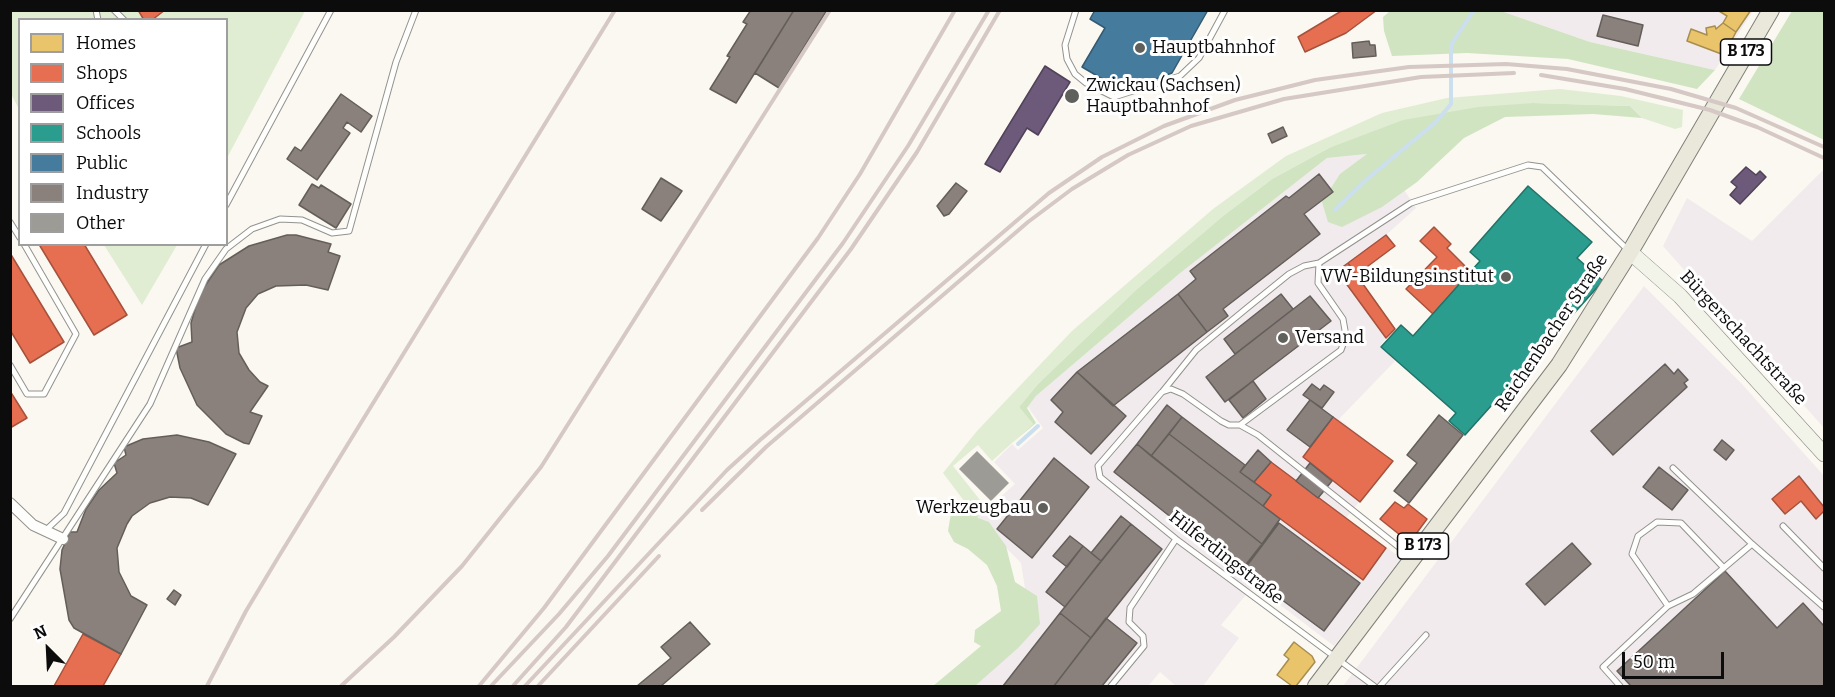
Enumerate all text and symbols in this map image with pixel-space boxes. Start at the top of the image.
legend [18,18,228,246]
text: Homes [76,32,136,54]
place label: Hauptbahnhof [1152,37,1275,59]
road number: B 173 [1720,39,1772,65]
marker: Hauptbahnhof [1133,41,1147,55]
text: Shops [76,62,128,84]
place label: Zwickau (Sachsen) Hauptbahnhof [1086,75,1241,118]
marker: Zwickau (Sachsen) Hauptbahnhof [1063,87,1081,105]
text: Offices [76,92,135,114]
text: Schools [76,122,141,144]
text: Public [76,152,128,174]
text: Industry [76,182,148,204]
text: Other [76,212,125,234]
street label: Reichenbacher Straße [1491,250,1613,416]
place label: VW-Bildungsinstitut [1321,266,1494,288]
street label: Bürgerschachtstraße [1675,266,1811,410]
marker: VW-Bildungsinstitut [1499,270,1513,284]
place label: Versand [1295,327,1364,349]
marker: Versand [1276,331,1290,345]
place label: Werkzeugbau [916,497,1031,519]
marker: Werkzeugbau [1036,501,1050,515]
street label: Hilferdingstraße [1164,507,1288,609]
road number: B 173 [1398,533,1448,559]
north arrow [18,619,78,679]
text: N [31,621,50,643]
scale bar [1625,640,1727,678]
text: 50 m [1633,651,1675,673]

